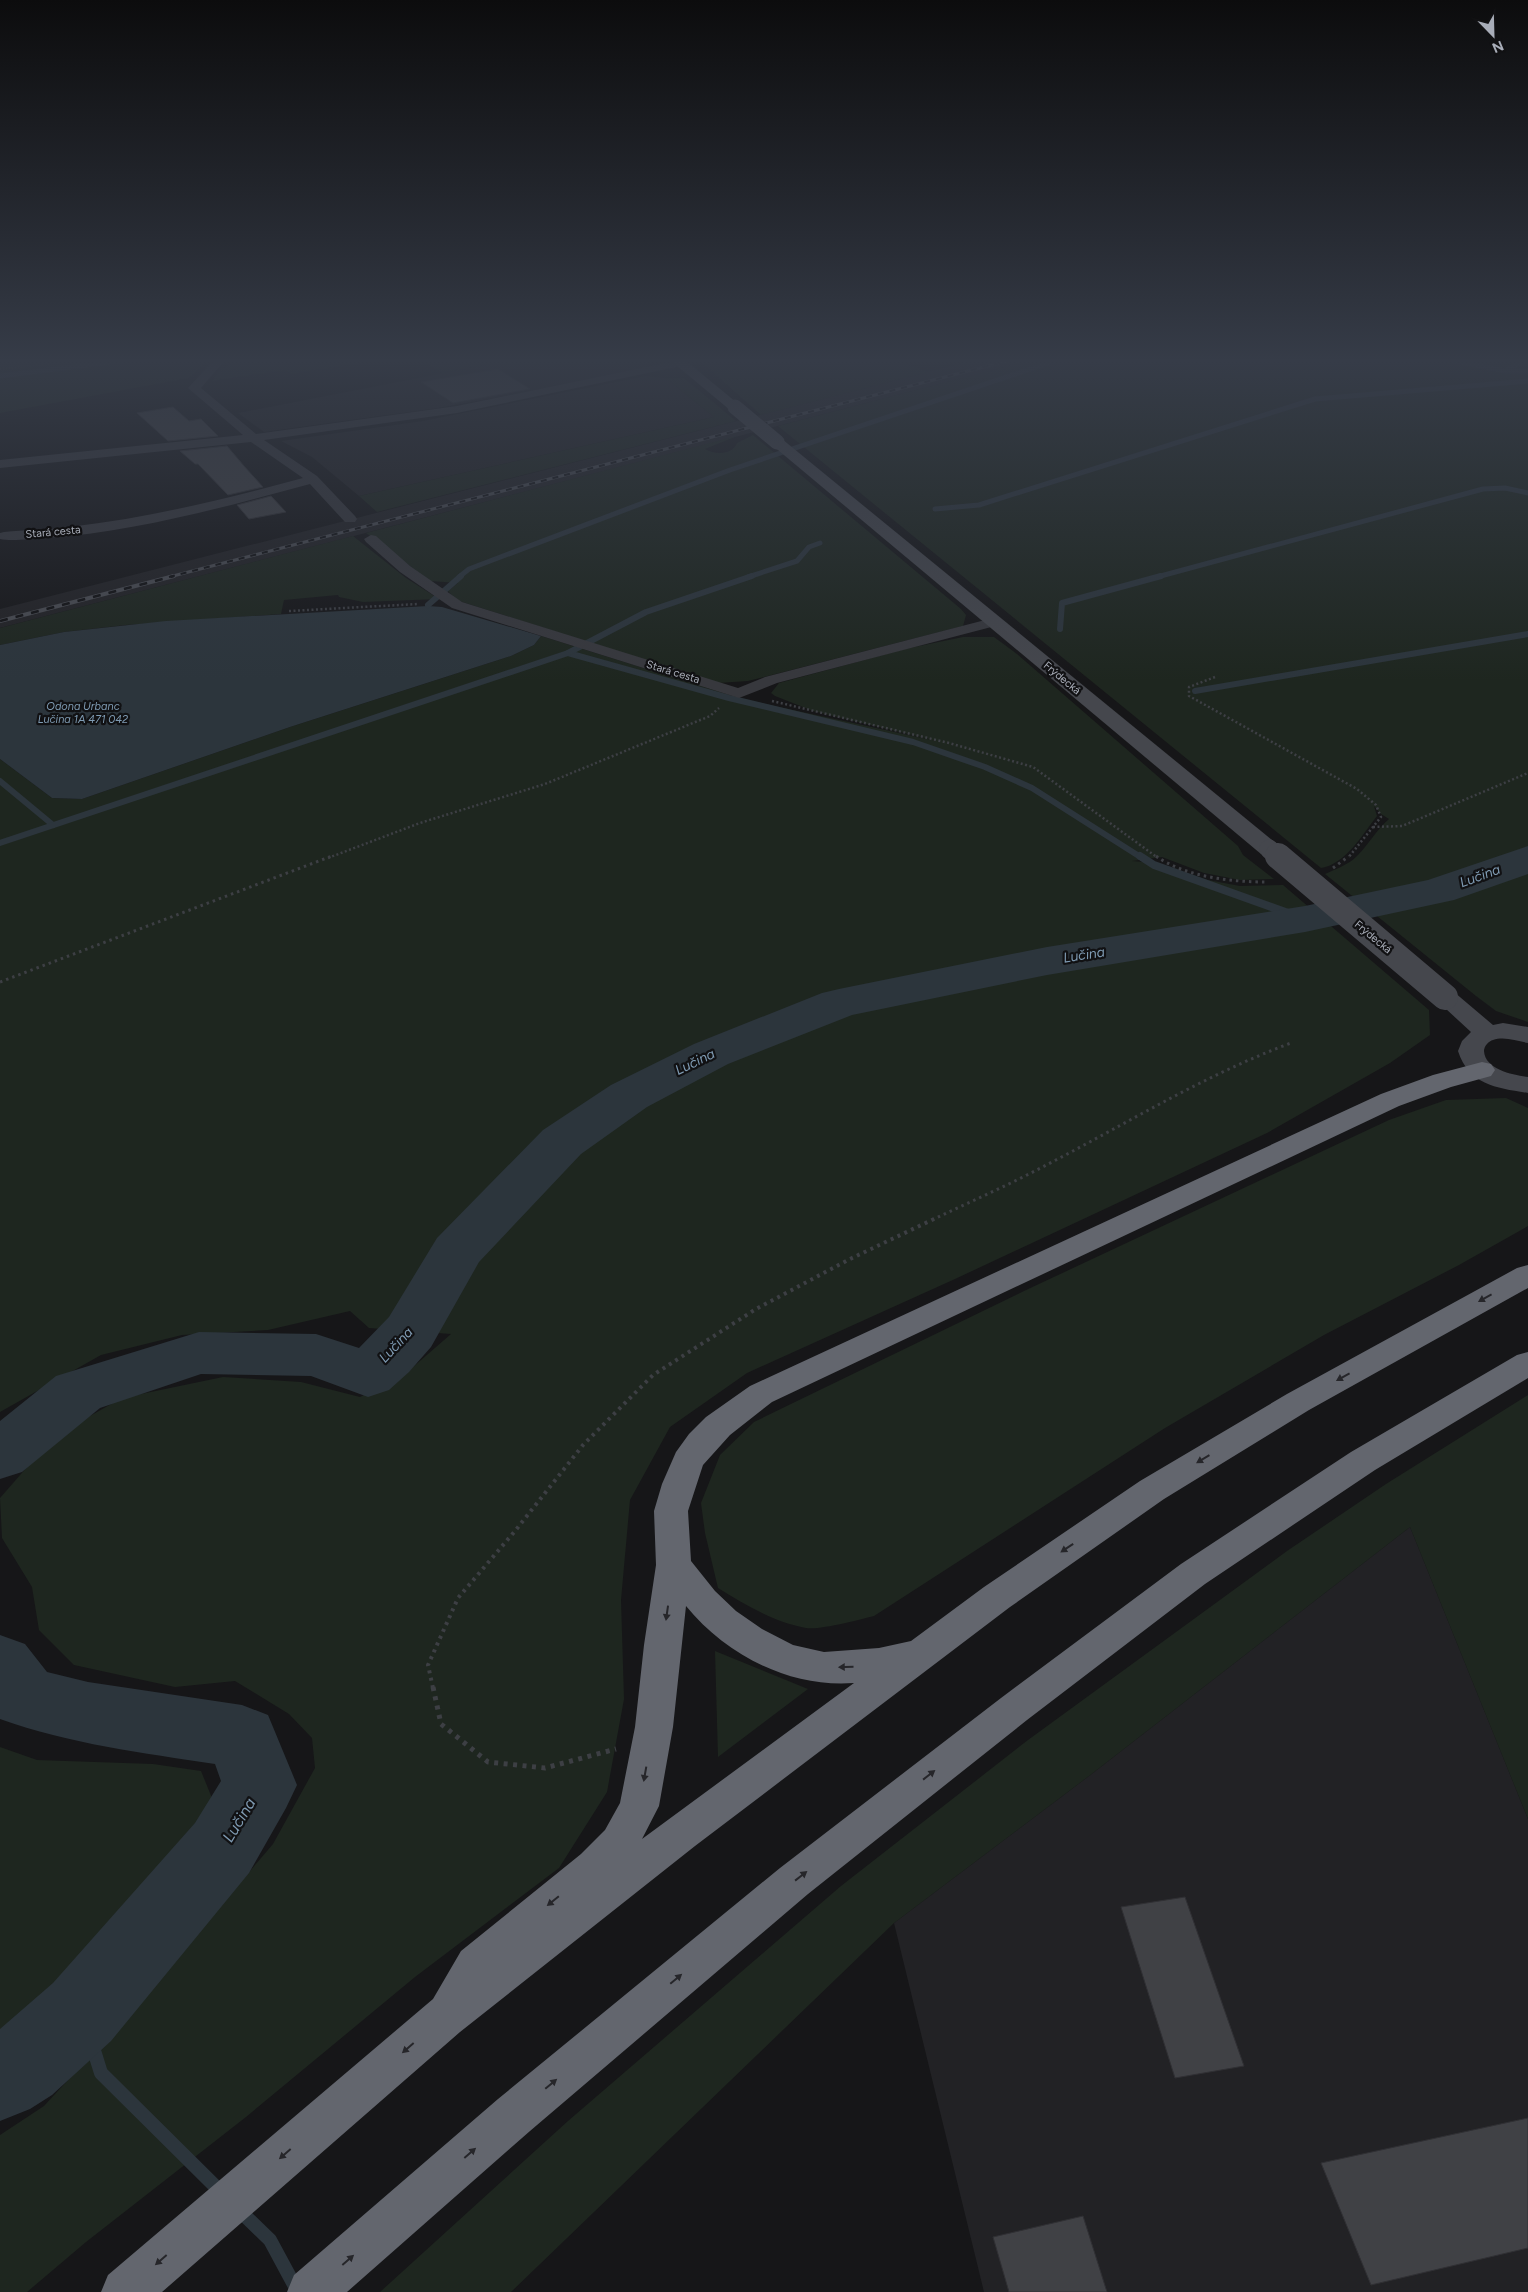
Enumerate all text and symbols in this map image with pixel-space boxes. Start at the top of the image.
north arrow [1468,10,1518,60]
text: N [1490,37,1506,56]
street label: Stará cesta [25,523,81,541]
street label: Stará cesta [645,658,701,686]
street label: Frýdecká [1041,659,1083,697]
water label: Odona Urbanc Lučina 1A 471 042 [38,700,128,726]
water label: Lučina [1457,861,1503,891]
street label: Frýdecká [1352,918,1394,956]
water label: Lučina [1062,943,1106,967]
water label: Lučina [672,1045,718,1079]
one-way arrow [1478,1294,1493,1302]
water label: Lučina [375,1324,417,1366]
one-way arrow [1336,1373,1351,1381]
one-way arrow [1197,1455,1210,1464]
one-way arrow [1061,1544,1074,1553]
one-way arrow [662,1605,670,1621]
one-way arrow [838,1663,854,1671]
one-way arrow [641,1766,649,1782]
one-way arrow [922,1770,935,1781]
water label: Lučina [219,1795,259,1845]
one-way arrow [794,1870,807,1881]
one-way arrow [547,1895,560,1906]
one-way arrow [669,1974,682,1985]
one-way arrow [401,2043,414,2054]
one-way arrow [545,2078,558,2089]
one-way arrow [464,2147,476,2159]
one-way arrow [278,2149,291,2160]
one-way arrow [341,2254,353,2266]
one-way arrow [155,2255,168,2266]

